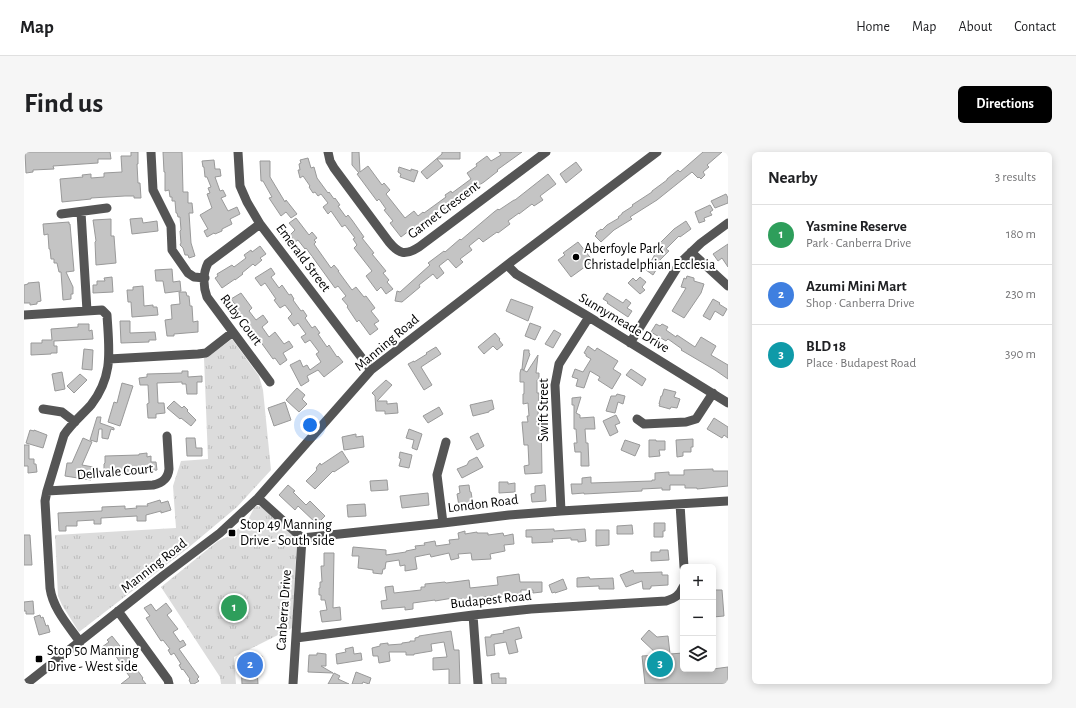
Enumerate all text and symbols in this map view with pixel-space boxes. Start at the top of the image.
text: Map [20,18,54,37]
text: Home [856,20,890,34]
text: Map [912,20,936,34]
text: About [958,20,992,34]
text: Contact [1014,20,1056,34]
button: Directions [958,86,1052,123]
text: Find us [24,90,103,118]
text: Nearby [768,169,818,186]
text: 3 results [995,171,1036,184]
street label: Garnet Crescent [405,178,483,242]
text: Yasmine Reserve [806,219,907,234]
street label: Emerald Street [273,221,333,295]
text: 1 [779,228,783,241]
text: 180 m [1006,228,1036,241]
text: Park · Canberra Drive [806,237,911,250]
place label: Aberfoyle Park Christadelphian Ecclesia [584,242,716,272]
marker: Aberfoyle Park Christadelphian Ecclesia [571,252,581,262]
text: Azumi Mini Mart [806,279,907,294]
text: 2 [778,288,784,301]
text: 230 m [1005,288,1036,301]
street label: Sunnymeade Drive [576,291,672,355]
street label: Ruby Court [217,292,265,349]
text: Shop · Canberra Drive [806,297,915,310]
street label: Manning Road [352,312,422,374]
text: BLD 18 [806,339,846,354]
text: 3 [778,348,784,361]
text: 390 m [1005,348,1036,361]
text: Place · Budapest Road [806,357,916,370]
street label: Swift Street [537,378,551,442]
your location [300,415,320,435]
street label: Dellvale Court [76,462,154,482]
street label: London Road [447,493,519,515]
place label: Stop 49 Manning Drive - South side [240,518,335,548]
marker: Stop 49 Manning Drive - South side [227,528,237,538]
street label: Manning Road [119,536,189,596]
map controls [680,564,716,672]
button: + [680,564,716,600]
street label: Canberra Drive [274,569,294,651]
street label: Budapest Road [450,589,532,611]
pin: 1 [221,593,247,623]
button: − [680,600,716,636]
button: layers [680,636,716,672]
place label: Stop 50 Manning Drive - West side [47,644,139,674]
pin: 3 [647,649,673,679]
pin: 2 [237,650,263,680]
marker: Stop 50 Manning Drive - West side [34,654,44,664]

